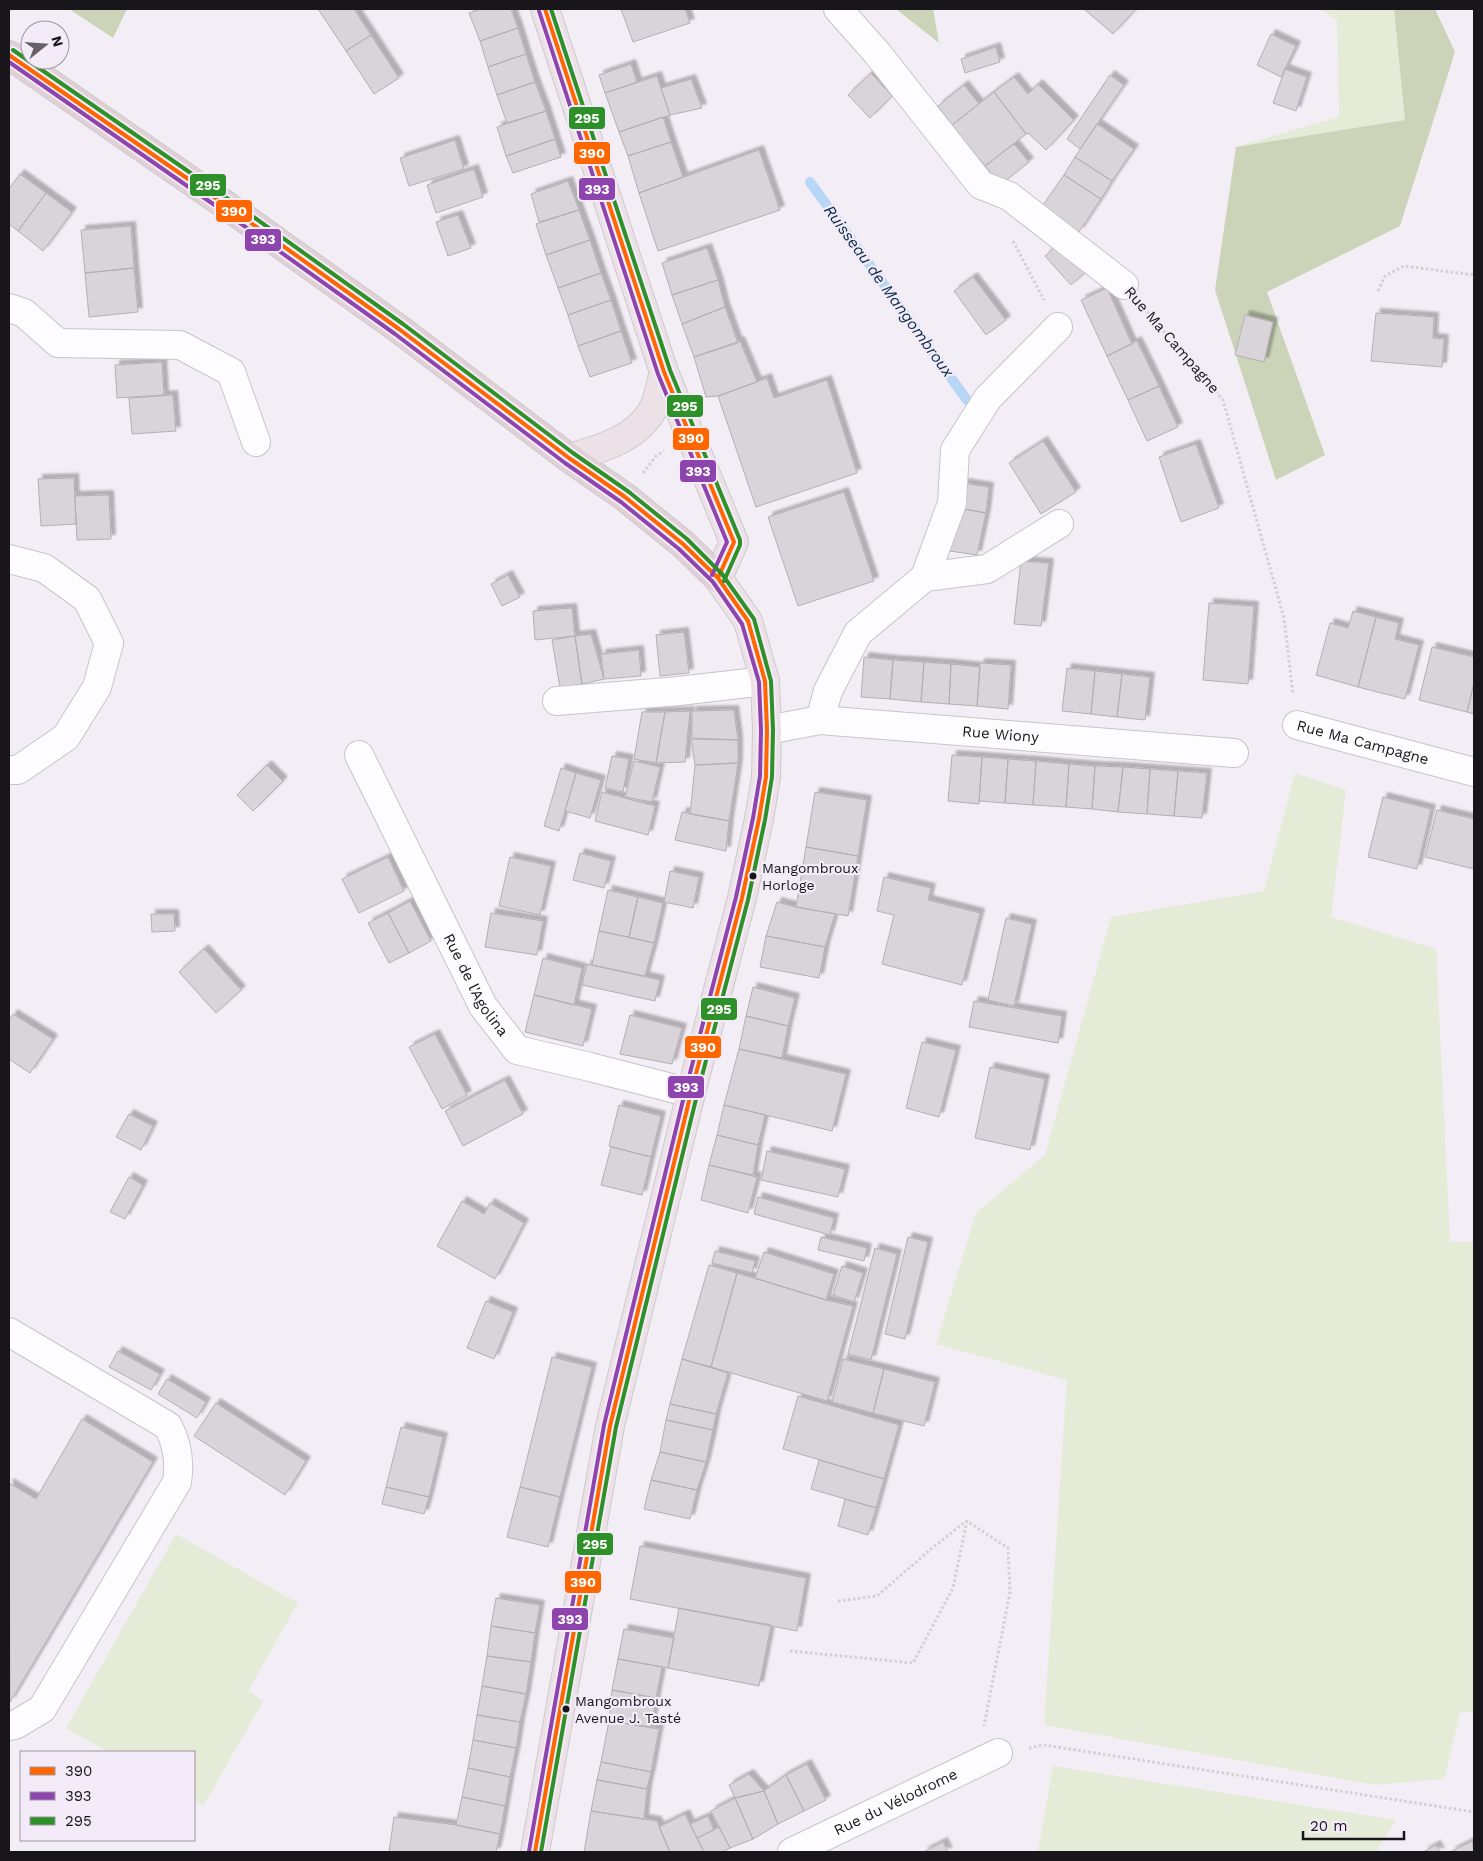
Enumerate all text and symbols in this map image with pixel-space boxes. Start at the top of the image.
north arrow [20,20,70,70]
text: N [48,34,67,48]
line badge: 295 [568,106,606,130]
text: 295 [574,110,600,126]
line badge: 390 [573,141,611,165]
text: 390 [579,145,605,161]
line badge: 295 [189,173,227,197]
text: 295 [195,177,221,193]
line badge: 393 [578,177,616,201]
text: 393 [584,181,610,197]
line badge: 390 [215,199,253,223]
water label: Ruisseau de Mangombroux [820,201,958,381]
text: 390 [221,203,247,219]
line badge: 393 [244,228,282,252]
text: 393 [250,231,276,247]
street label: Rue Ma Campagne [1121,283,1223,397]
line badge: 295 [666,394,704,418]
text: 295 [672,398,698,414]
line badge: 390 [672,427,710,451]
text: 390 [678,430,704,446]
line badge: 393 [679,459,717,483]
text: 393 [685,463,711,479]
street label: Rue Ma Campagne [1295,716,1431,769]
street label: Rue Wiony [962,722,1040,746]
place label: Mangombroux Horloge [762,860,858,893]
marker: Mangombroux Horloge [748,871,758,881]
street label: Rue de l'Agolina [440,931,512,1040]
line badge: 295 [700,997,738,1021]
text: 295 [706,1001,732,1017]
line badge: 390 [684,1035,722,1059]
text: 390 [690,1039,716,1055]
line badge: 393 [667,1075,705,1099]
text: 393 [673,1079,699,1095]
line badge: 295 [576,1532,614,1556]
text: 295 [582,1536,608,1552]
line badge: 390 [564,1570,602,1594]
text: 390 [570,1574,596,1590]
line badge: 393 [551,1607,589,1631]
text: 393 [557,1611,583,1627]
place label: Mangombroux Avenue J. Tasté [575,1693,681,1726]
marker: Mangombroux Avenue J. Tasté [561,1704,571,1714]
legend [20,1751,195,1841]
text: 390 [65,1762,92,1780]
street label: Rue du Vélodrome [831,1765,960,1839]
text: 393 [65,1787,91,1805]
scale bar [1303,1808,1404,1840]
text: 295 [65,1812,92,1830]
text: 20 m [1310,1817,1348,1835]

